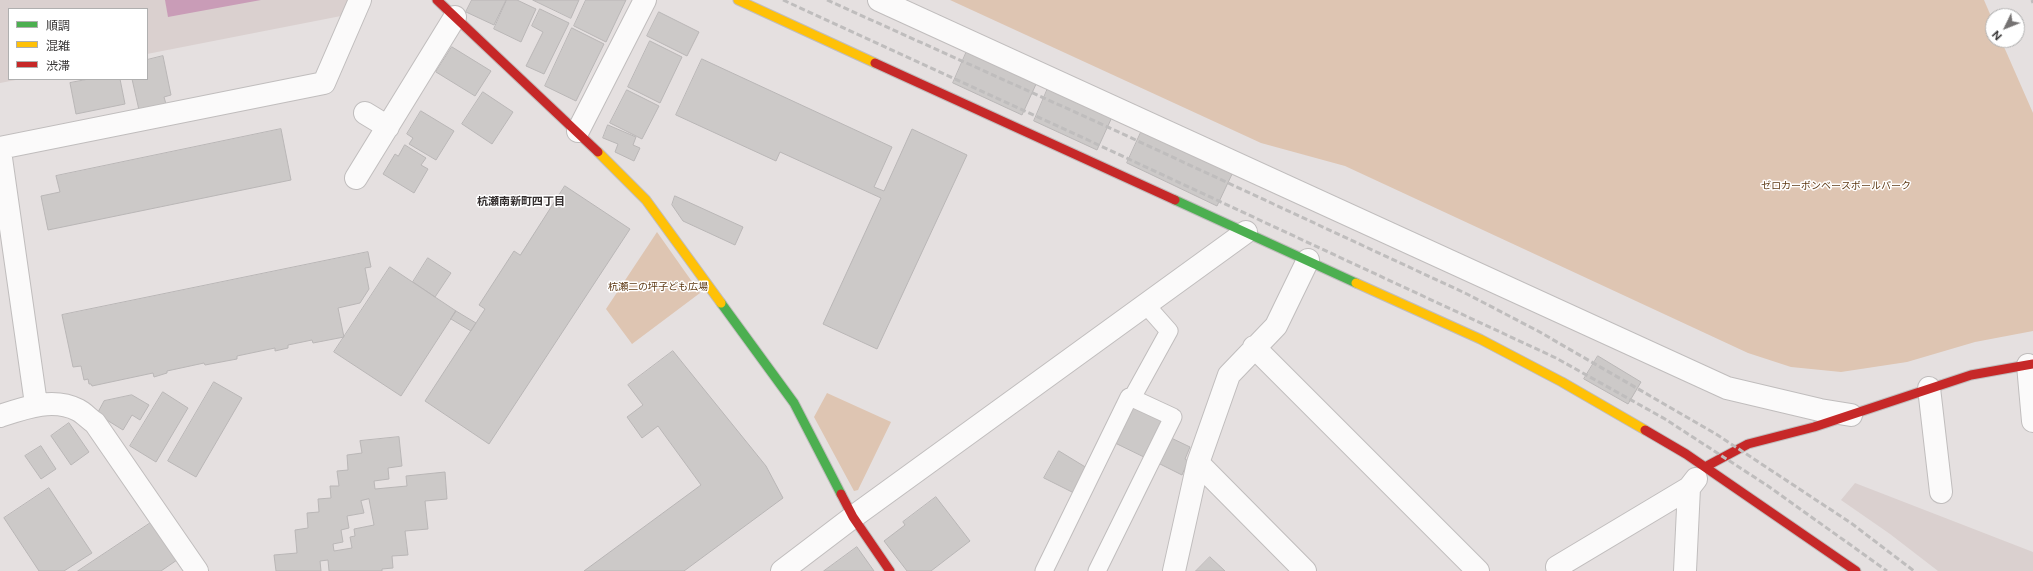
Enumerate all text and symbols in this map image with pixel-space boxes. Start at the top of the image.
legend [8,8,148,80]
north arrow [1985,8,2025,48]
text: 順調 [46,19,70,33]
text: N [1990,28,2004,43]
text: 混雑 [46,39,70,53]
text: 渋滞 [46,59,70,73]
park label: ゼロカーボンベースボールパーク [1761,180,1911,192]
district label: 杭瀬南新町四丁目 [477,195,565,209]
park label: 杭瀬二の坪子ども広場 [608,281,708,293]

